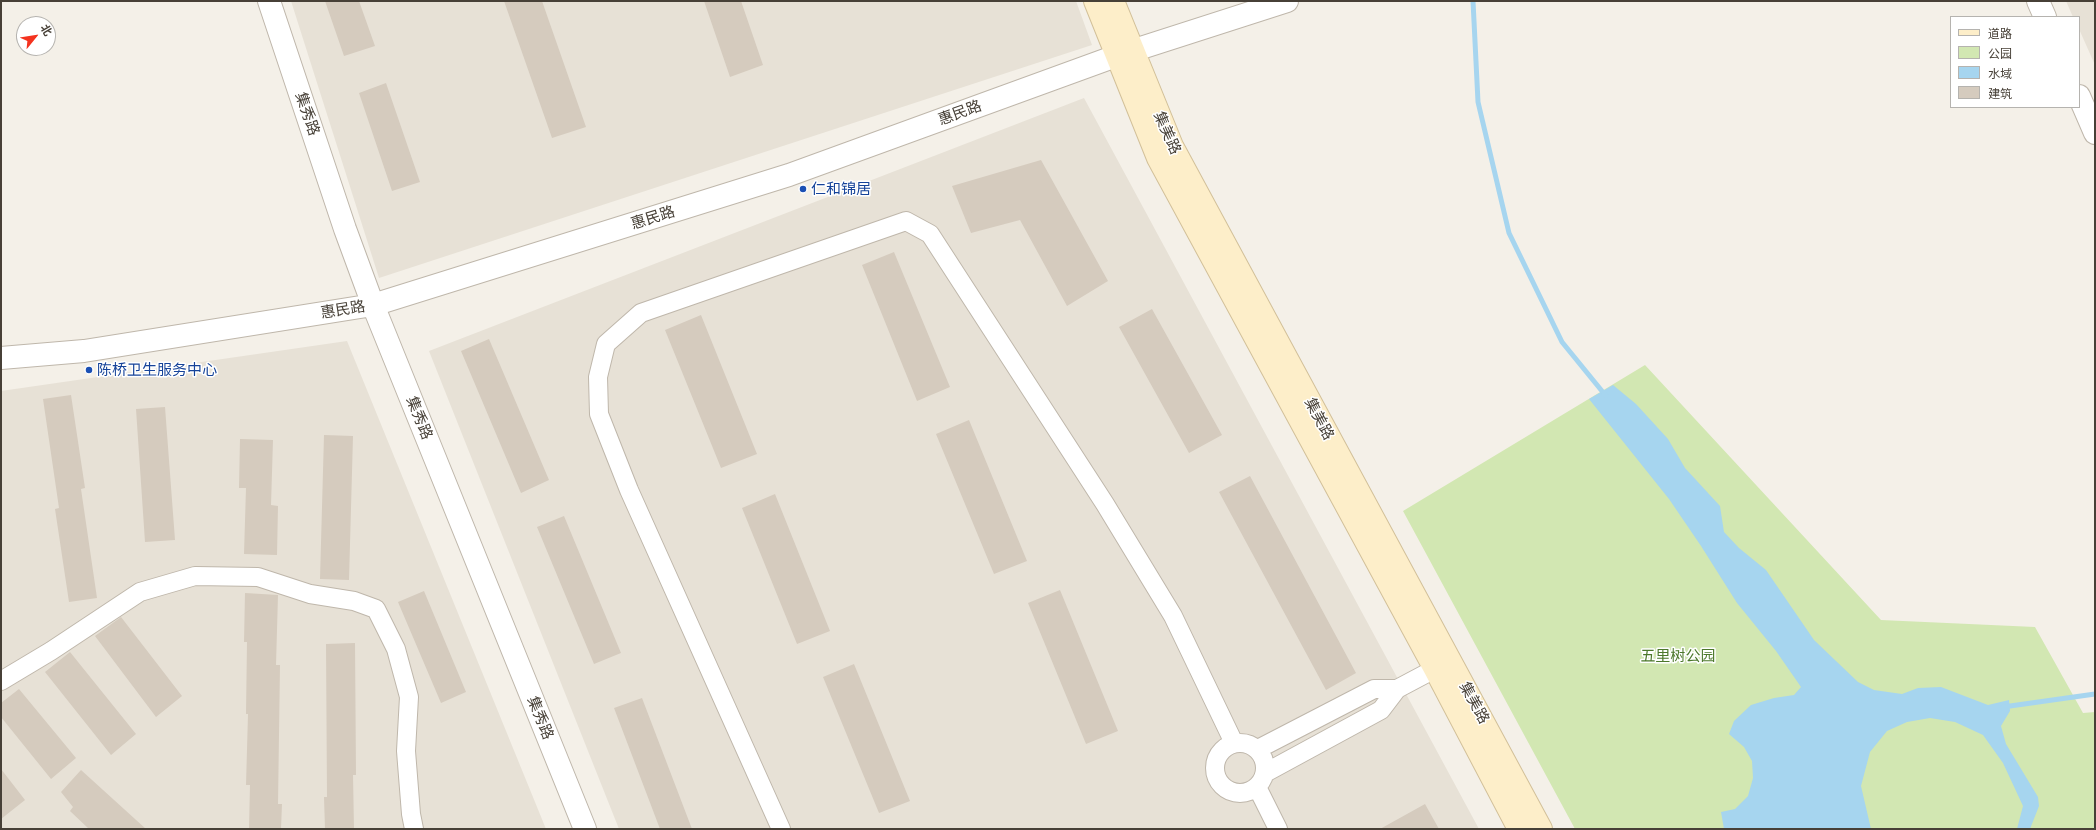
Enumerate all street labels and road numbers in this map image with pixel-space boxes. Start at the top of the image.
street label: 集秀路 [291,90,323,138]
street label: 惠民路 [936,97,984,129]
street label: 集美路 [1150,109,1184,157]
street label: 惠民路 [629,203,677,233]
street label: 惠民路 [319,298,367,322]
street label: 集秀路 [402,394,436,442]
street label: 集美路 [1300,395,1338,443]
street label: 集美路 [1455,679,1493,727]
street label: 集秀路 [523,694,557,742]

